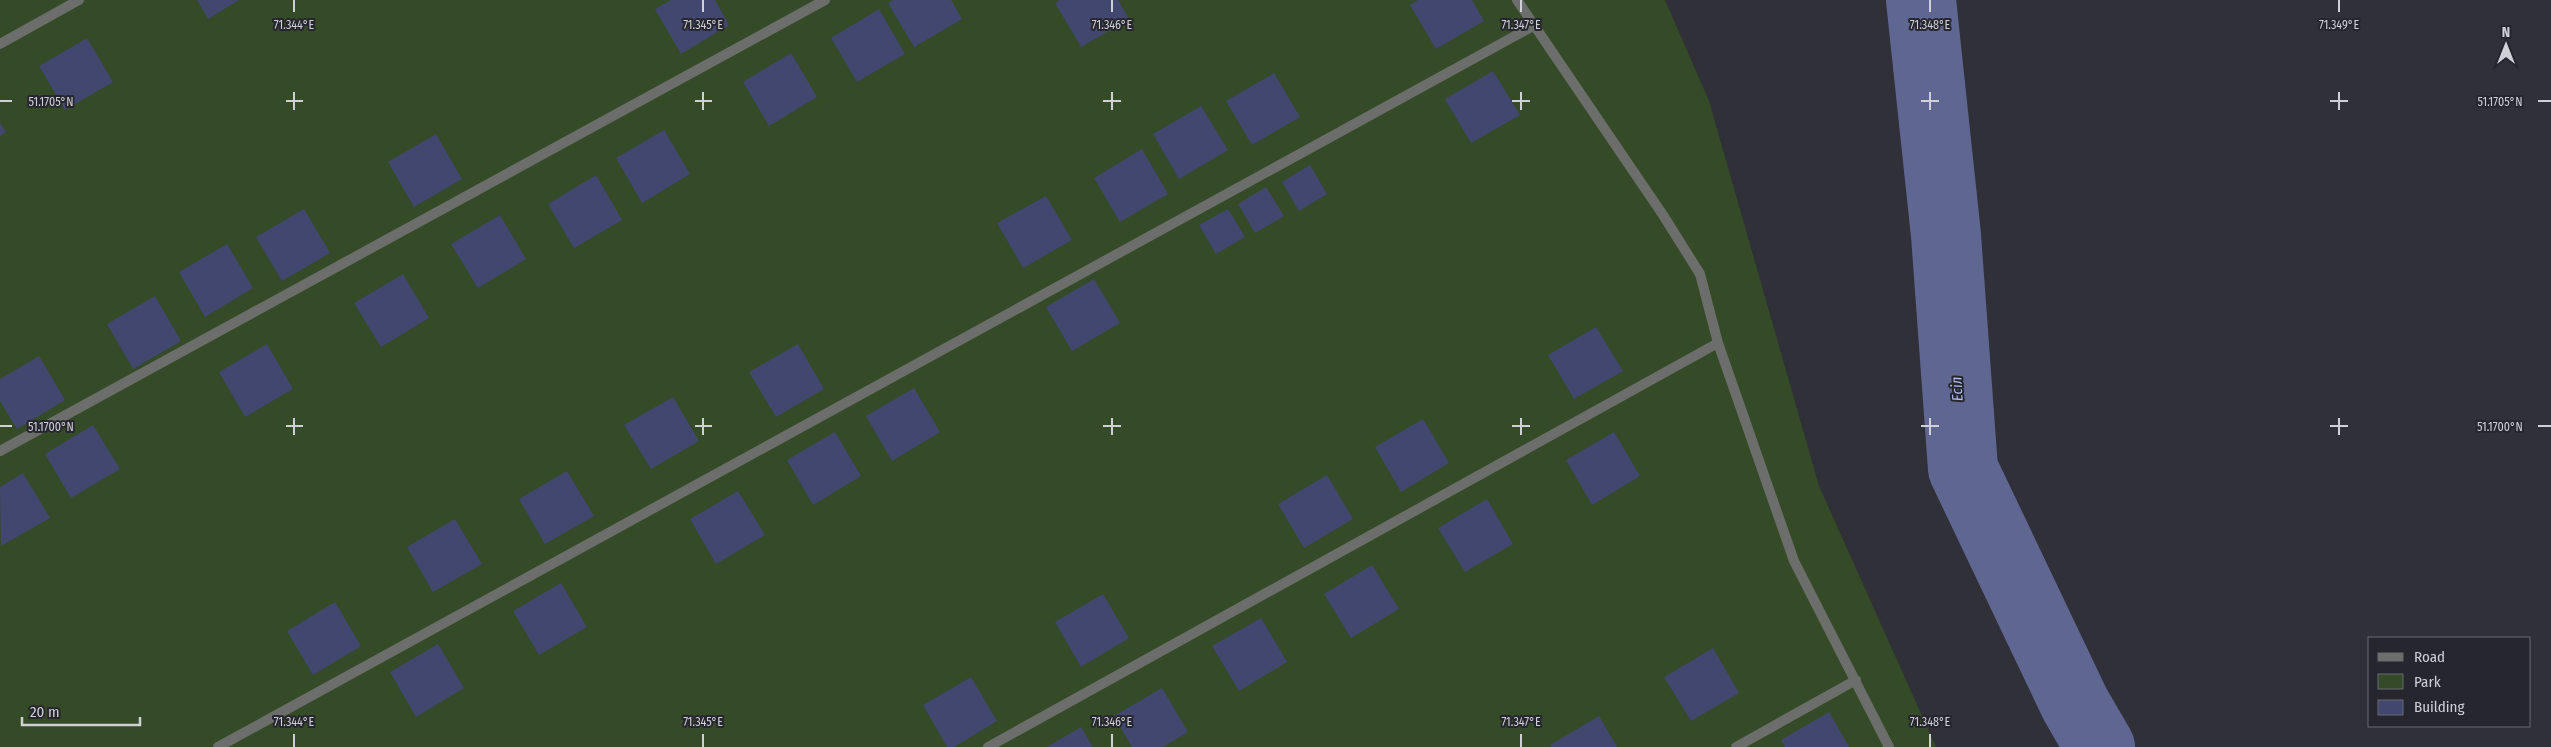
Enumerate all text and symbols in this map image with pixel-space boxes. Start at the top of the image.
text: 71.344°E [274,18,314,32]
text: 71.345°E [683,18,723,32]
text: 71.346°E [1092,18,1133,32]
text: 71.347°E [1501,18,1541,32]
text: 71.348°E [1910,18,1951,32]
text: 71.349°E [2319,18,2359,32]
north arrow [2481,20,2531,70]
text: N [2502,24,2510,41]
text: 51.1705°N [29,95,73,109]
text: 51.1705°N [2478,95,2522,109]
water label: Есіл [1947,376,1967,402]
text: 51.1700°N [28,420,74,434]
text: 51.1700°N [2477,420,2523,434]
legend [2368,637,2531,727]
text: Road [2414,648,2445,666]
text: Park [2414,673,2441,691]
scale bar [22,694,140,726]
text: Building [2414,698,2465,716]
text: 20 m [30,703,60,721]
text: 71.344°E [274,715,314,729]
text: 71.345°E [683,715,723,729]
text: 71.346°E [1092,715,1133,729]
text: 71.347°E [1501,715,1541,729]
text: 71.348°E [1910,715,1951,729]

